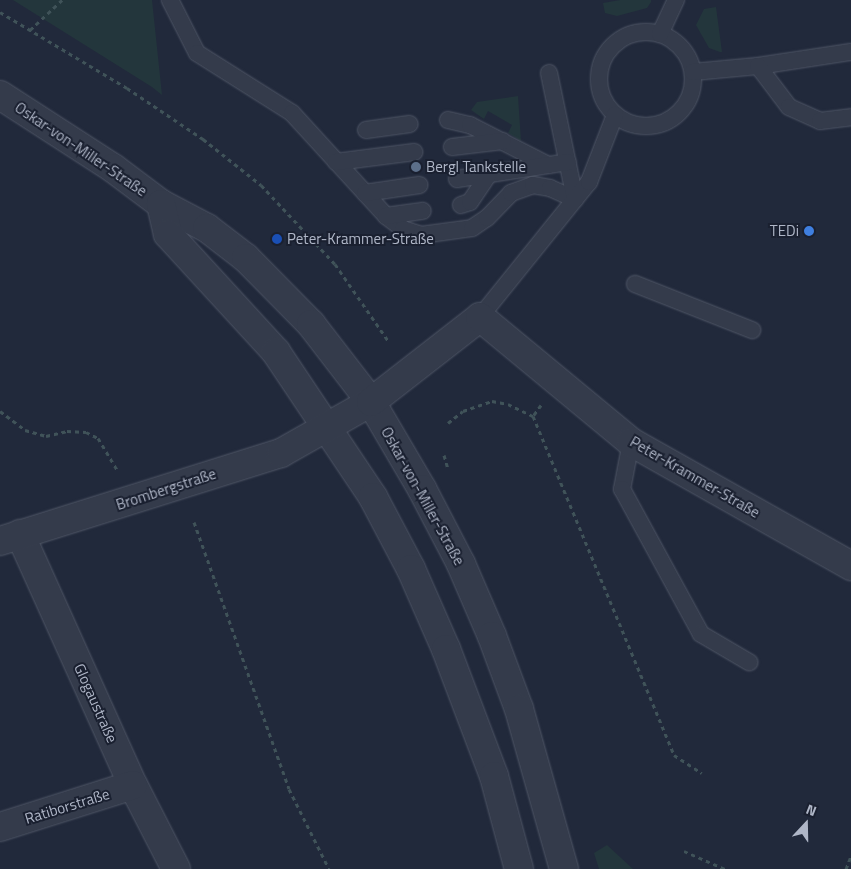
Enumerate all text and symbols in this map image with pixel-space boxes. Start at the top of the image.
street label: Oskar-von-Miller-Straße [12,98,150,200]
place label: Bergl Tankstelle [426,158,526,176]
marker: Bergl Tankstelle [410,161,422,173]
place label: TEDi [770,222,799,240]
marker: TEDi [803,225,815,237]
place label: Peter-Krammer-Straße [287,230,434,248]
marker: Peter-Krammer-Straße [271,233,283,245]
street label: Oskar-von-Miller-Straße [377,424,469,568]
street label: Peter-Krammer-Straße [627,432,763,522]
street label: Brombergstraße [114,464,218,514]
street label: Glogaustraße [71,661,121,745]
street label: Ratiborstraße [23,785,111,827]
text: N [803,798,820,821]
north arrow [781,799,831,849]

